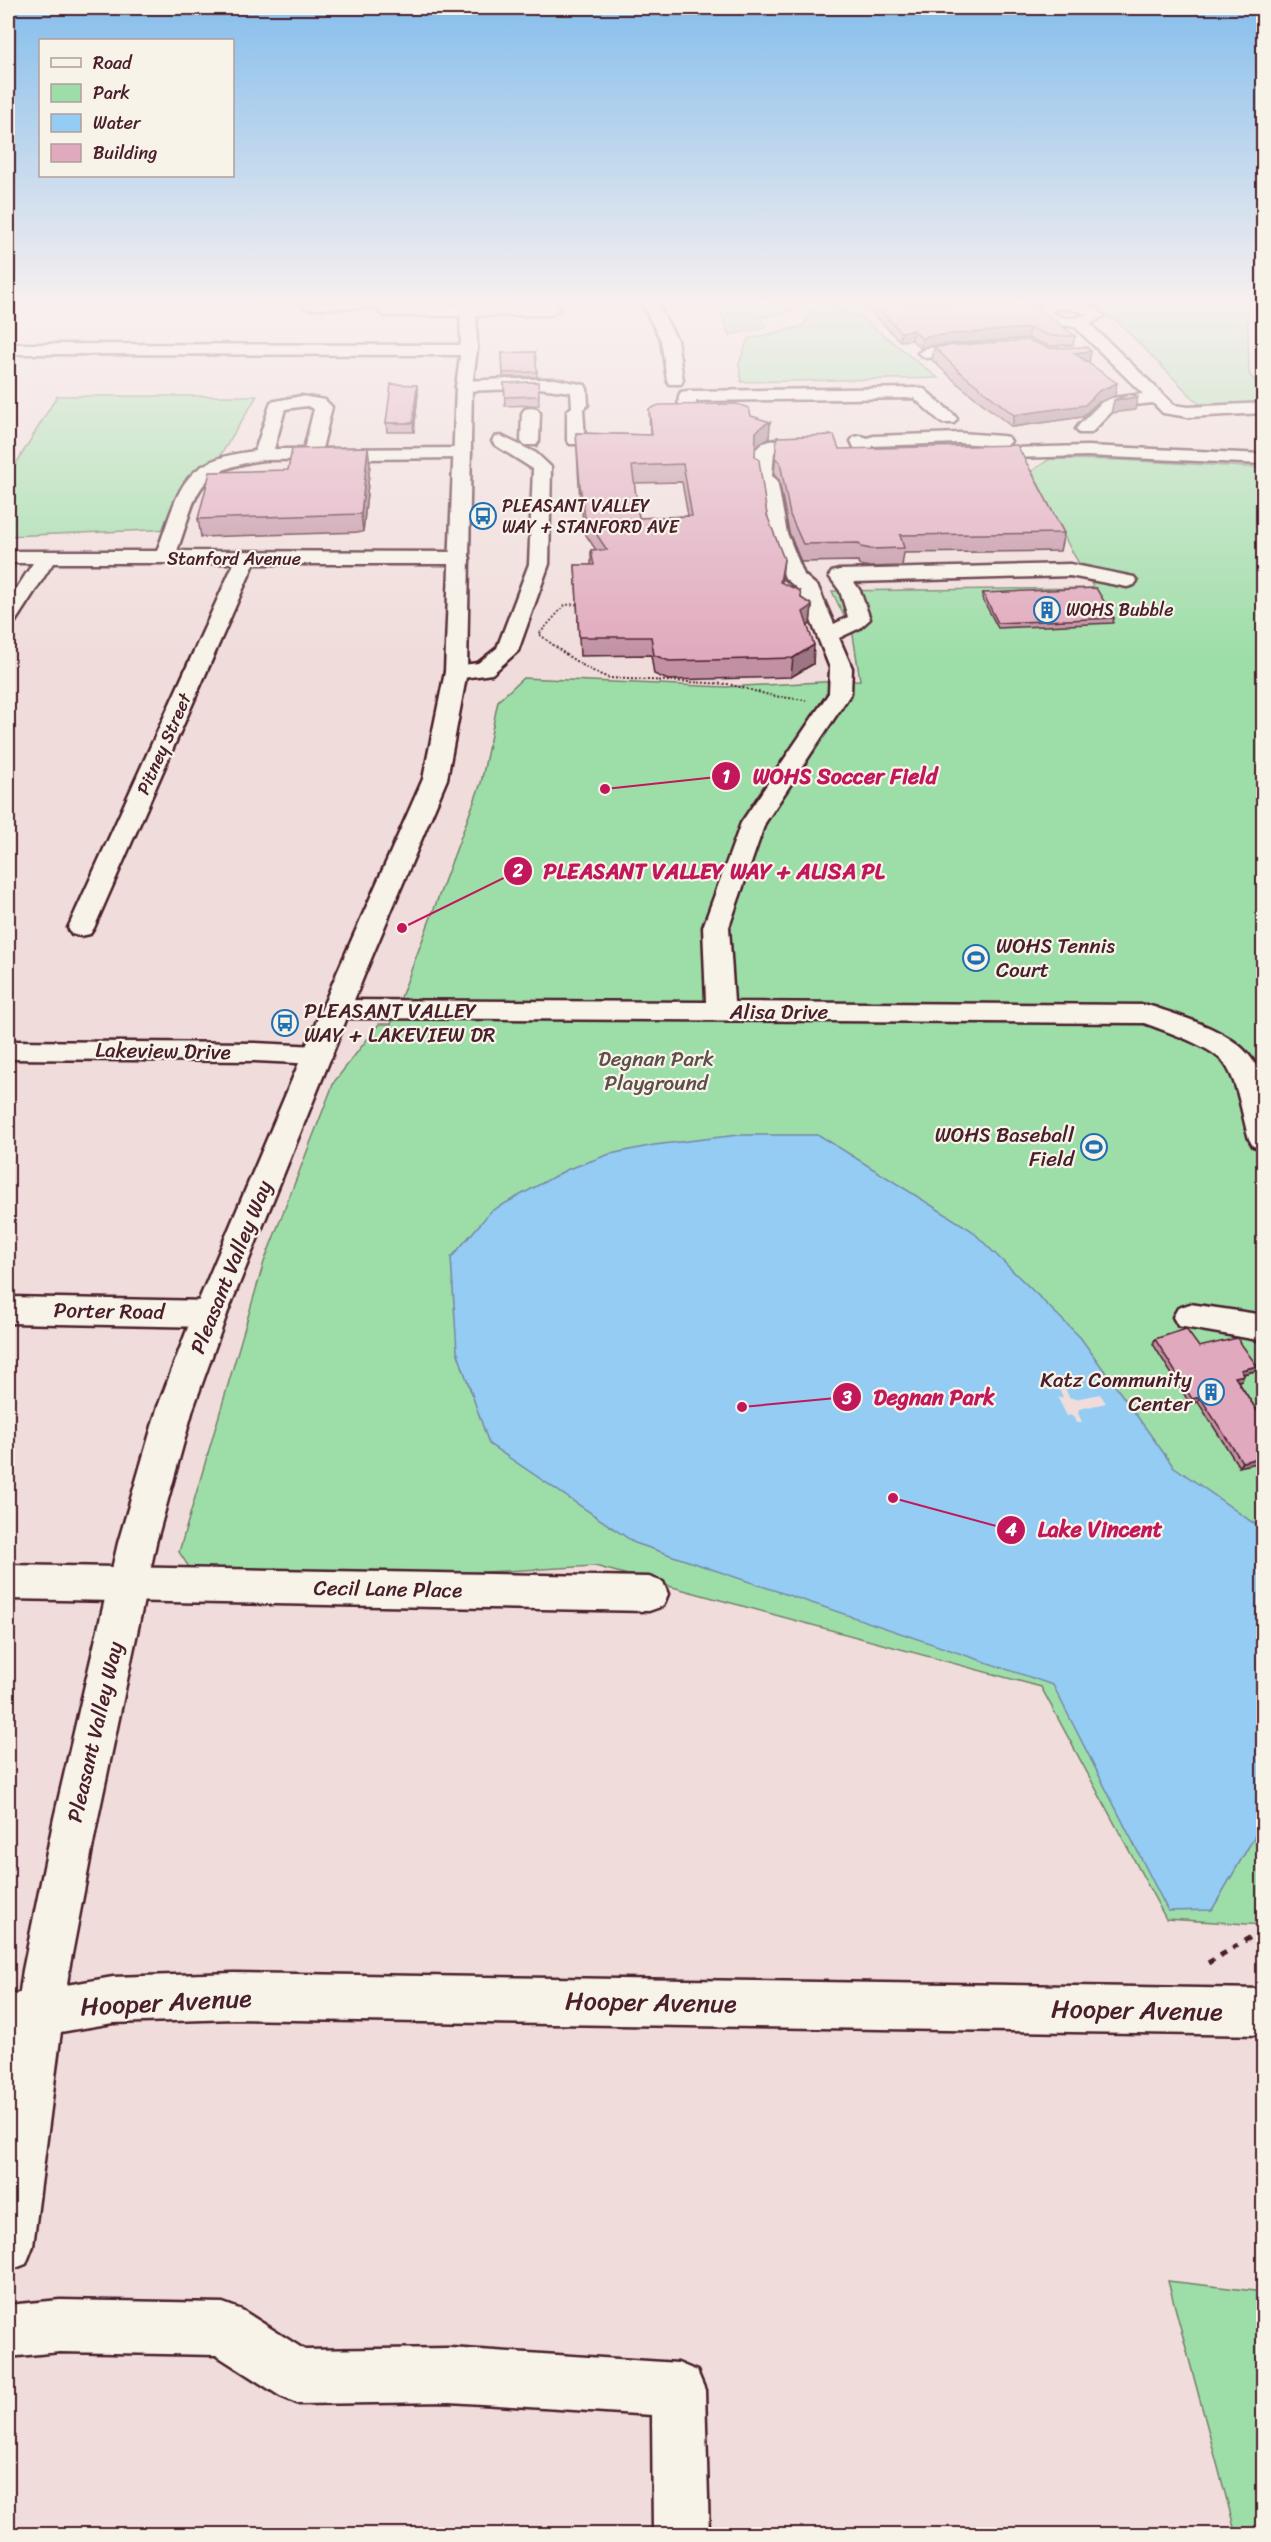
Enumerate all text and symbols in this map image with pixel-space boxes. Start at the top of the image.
legend [39,39,234,177]
text: Road [93,47,133,79]
text: Park [93,77,130,109]
text: Water [93,107,142,139]
text: Building [93,137,157,169]
place label: PLEASANT VALLEY WAY + STANFORD AVE [502,490,680,543]
bus stop icon: PLEASANT VALLEY WAY + STANFORD AVE [468,501,498,531]
street label: Stanford Avenue [167,543,301,575]
place label: WOHS Bubble [1066,594,1173,626]
building icon: WOHS Bubble [1032,595,1062,625]
street label: Pitney Street [127,687,201,800]
callout: WOHS Soccer Field [711,756,950,796]
text: WOHS Soccer Field [753,757,940,796]
text: 1 [722,761,730,793]
callout: PLEASANT VALLEY WAY + ALISA PL [503,851,895,891]
text: PLEASANT VALLEY WAY + ALISA PL [543,852,886,891]
text: 2 [512,855,524,887]
place label: WOHS Tennis Court [996,927,1115,989]
sports icon: WOHS Tennis Court [961,943,991,973]
place label: PLEASANT VALLEY WAY + LAKEVIEW DR [304,992,496,1054]
street label: Alisa Drive [729,993,829,1031]
bus stop icon: PLEASANT VALLEY WAY + LAKEVIEW DR [270,1008,300,1038]
street label: Lakeview Drive [95,1031,231,1071]
park label: Degnan Park Playground [598,1040,714,1102]
place label: WOHS Baseball Field [935,1116,1076,1178]
sports icon: WOHS Baseball Field [1079,1132,1109,1162]
street label: Pleasant Valley Way [179,1174,283,1360]
street label: Porter Road [53,1291,167,1331]
place label: Katz Community Center [1040,1361,1193,1423]
callout: Degnan Park [832,1377,1007,1417]
building icon: Katz Community Center [1196,1377,1226,1407]
text: Degnan Park [873,1378,995,1417]
text: 3 [841,1382,852,1414]
callout: Lake Vincent [996,1510,1174,1550]
text: Lake Vincent [1038,1510,1163,1549]
text: 4 [1004,1514,1017,1546]
street label: Cecil Lane Place [313,1569,463,1609]
street label: Pleasant Valley Way [56,1638,134,1826]
street label: Hooper Avenue [79,1975,253,2029]
street label: Hooper Avenue [565,1978,738,2027]
street label: Hooper Avenue [1051,1986,1224,2035]

